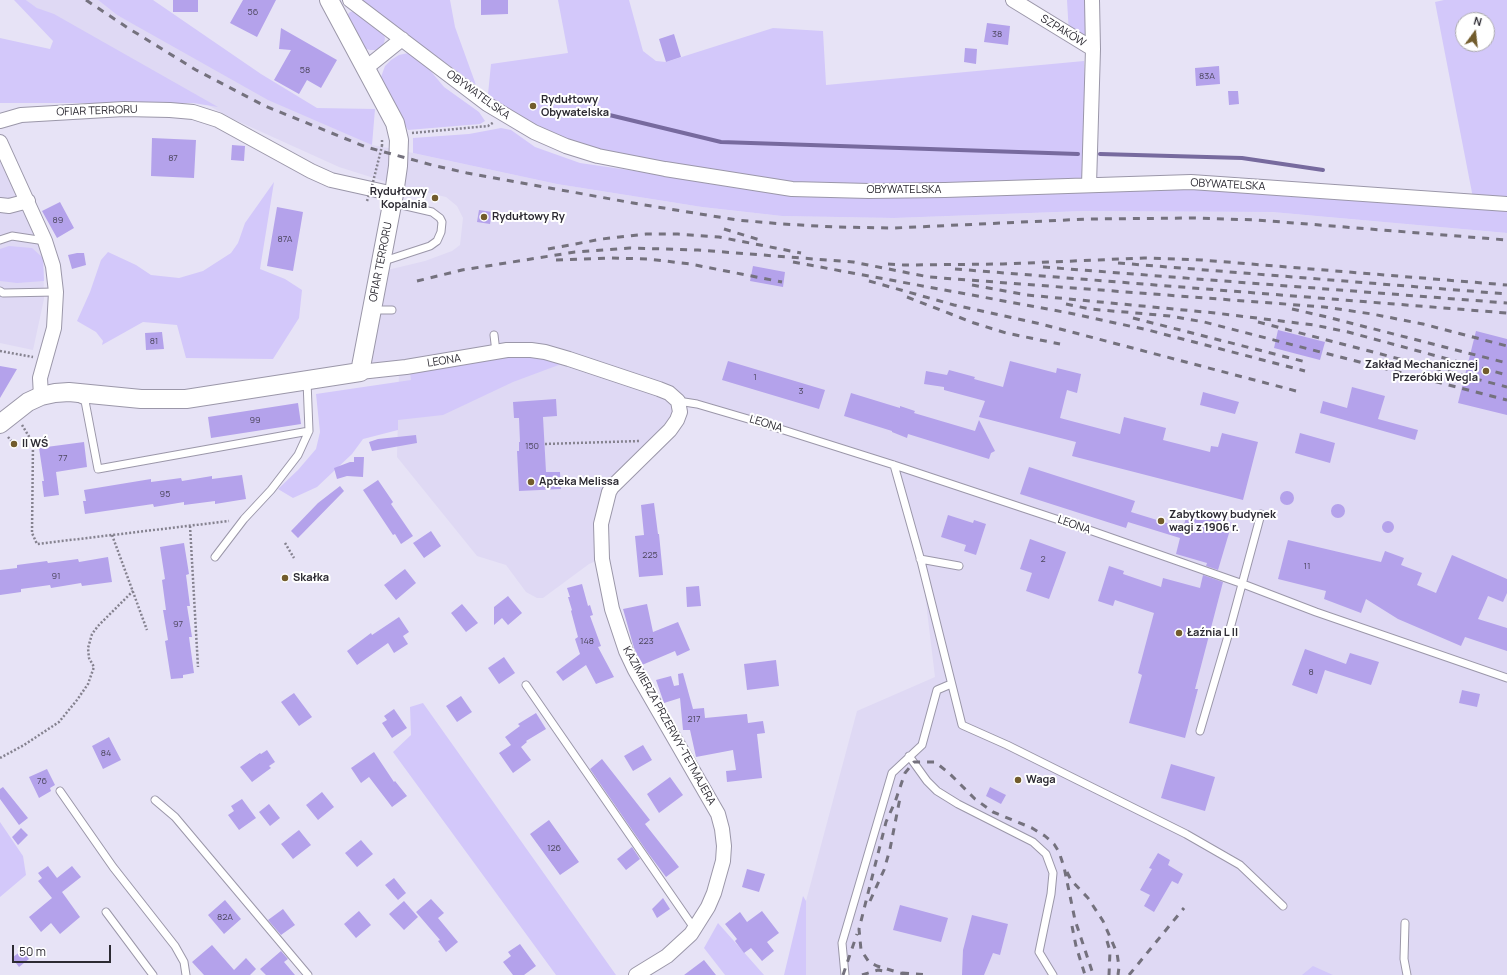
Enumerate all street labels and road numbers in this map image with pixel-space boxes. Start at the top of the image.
street label: SZPAKÓW [1038,12,1088,50]
street label: OBYWATELSKA [444,68,512,122]
street label: OFIAR TERRORU [56,103,138,119]
street label: OBYWATELSKA [1190,176,1266,194]
street label: OBYWATELSKA [866,183,942,197]
street label: OFIAR TERRORU [367,221,395,303]
street label: LEONA [426,352,462,370]
street label: LEONA [748,413,784,435]
street label: LEONA [1056,513,1092,537]
street label: KAZIMIERZA PRZERWY-TETMAJERA [620,644,718,808]

